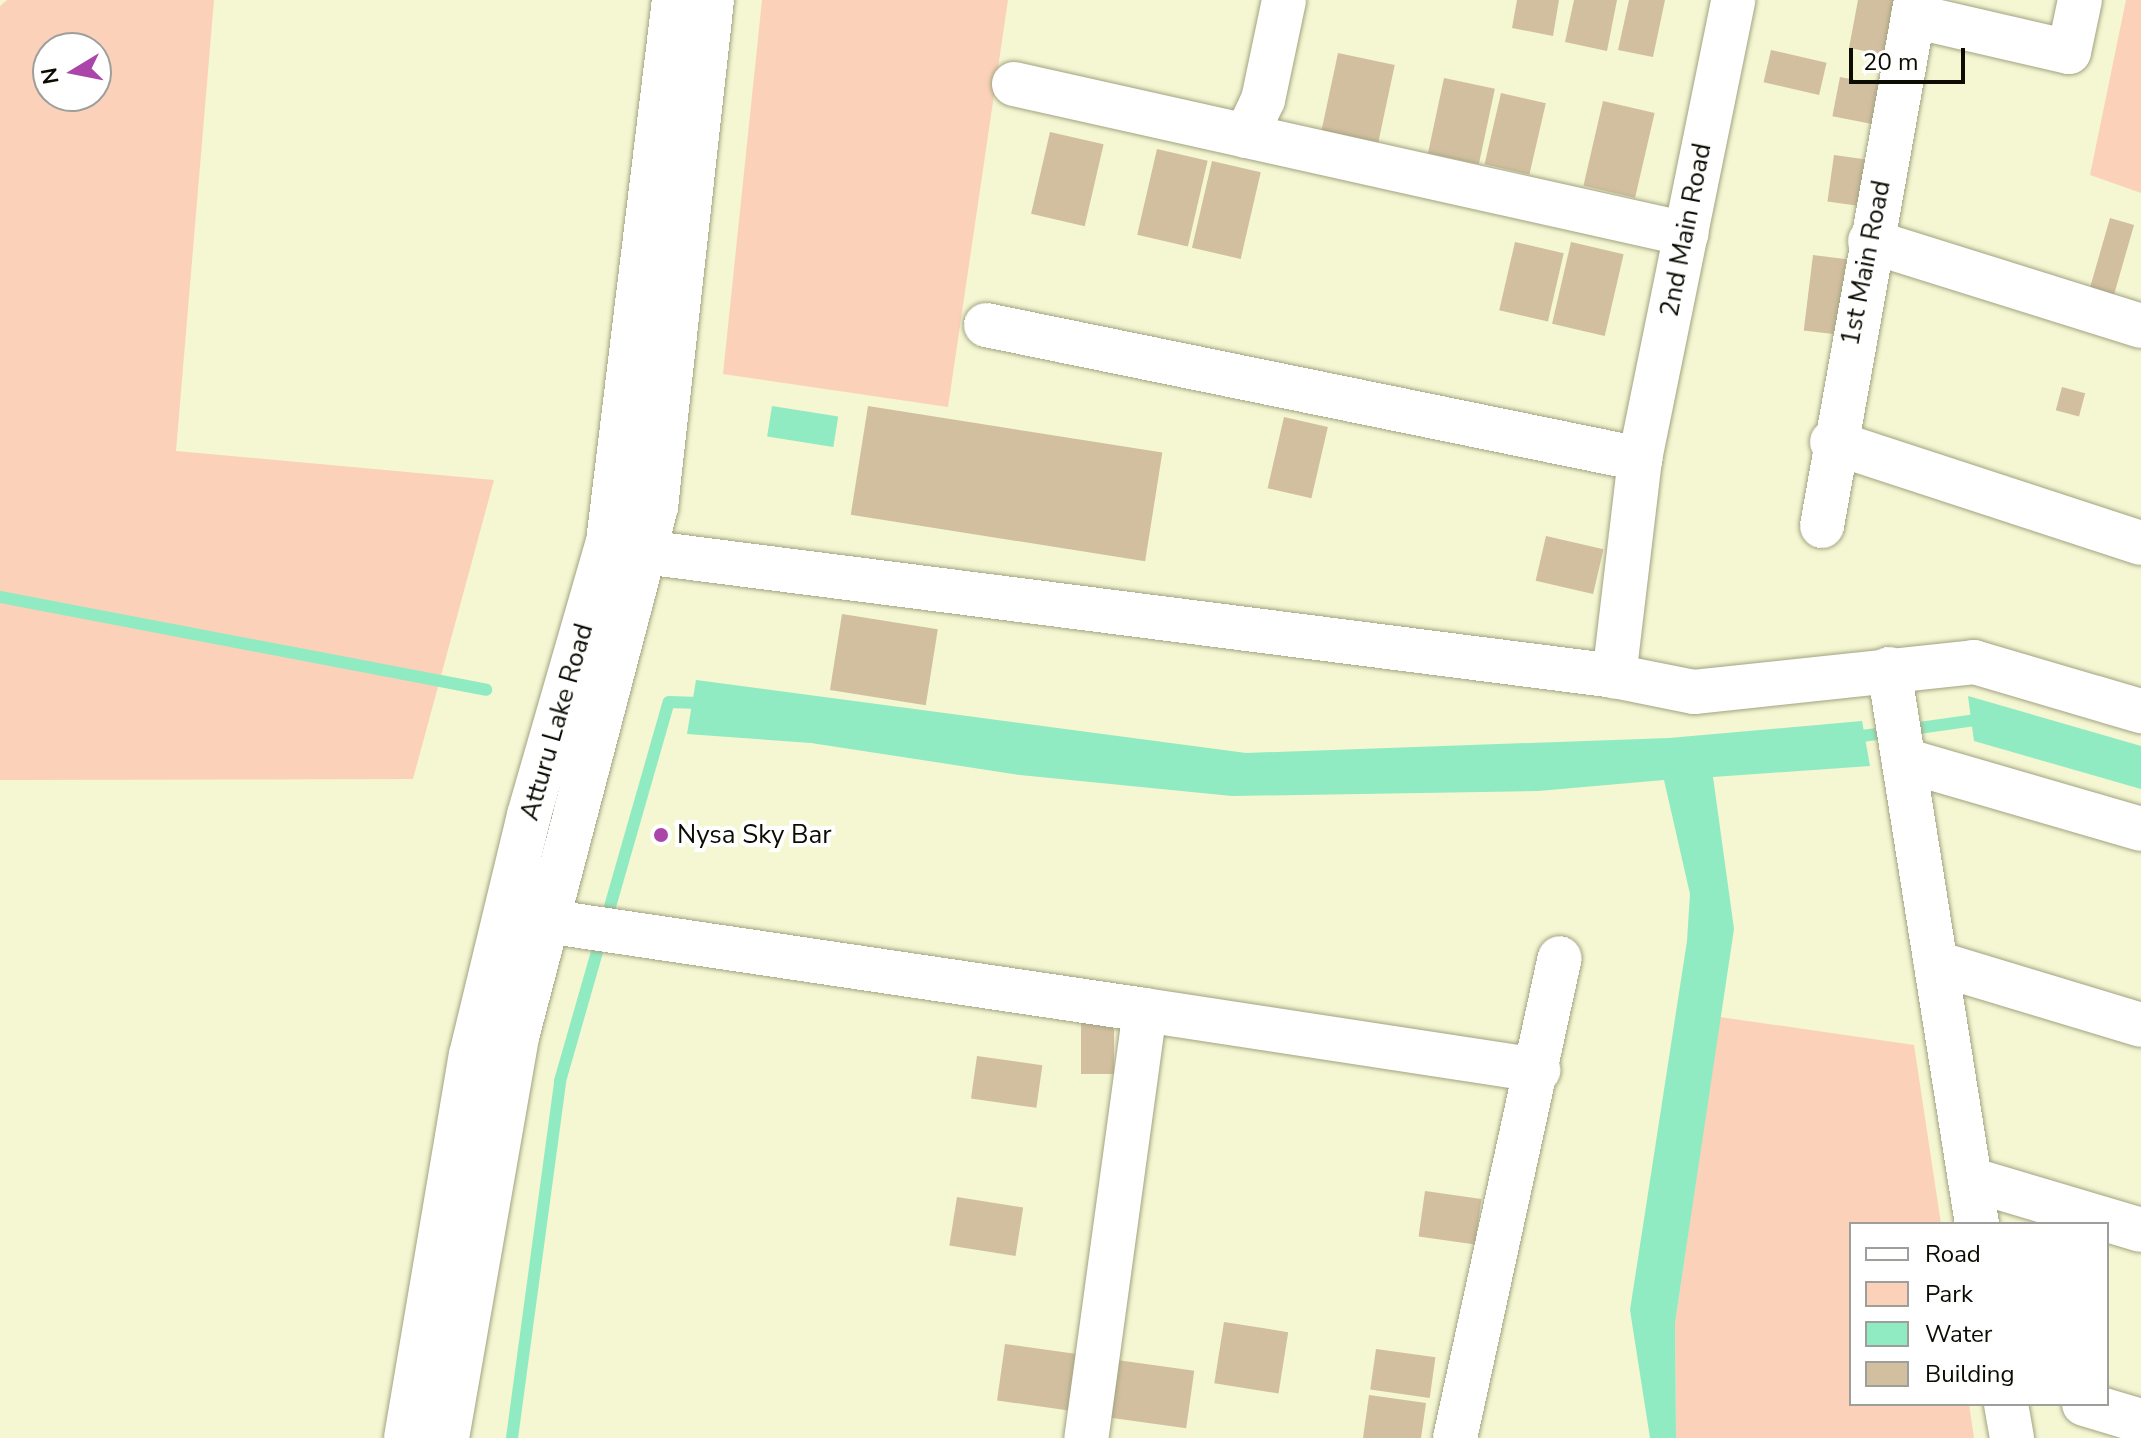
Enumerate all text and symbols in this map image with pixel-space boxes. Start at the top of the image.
north arrow [32,32,112,112]
scale bar [1853,32,1969,82]
text: 20 m [1863,46,1919,78]
text: N [34,65,67,87]
street label: 2nd Main Road [1654,141,1718,319]
street label: 1st Main Road [1835,178,1897,348]
street label: Atturu Lake Road [514,620,600,824]
place label: Nysa Sky Bar [677,819,832,851]
marker: Nysa Sky Bar [652,826,670,844]
legend [1849,1222,2109,1406]
text: Road [1925,1238,1981,1270]
text: Park [1925,1278,1973,1310]
text: Water [1925,1318,1992,1350]
text: Building [1925,1358,2015,1390]

